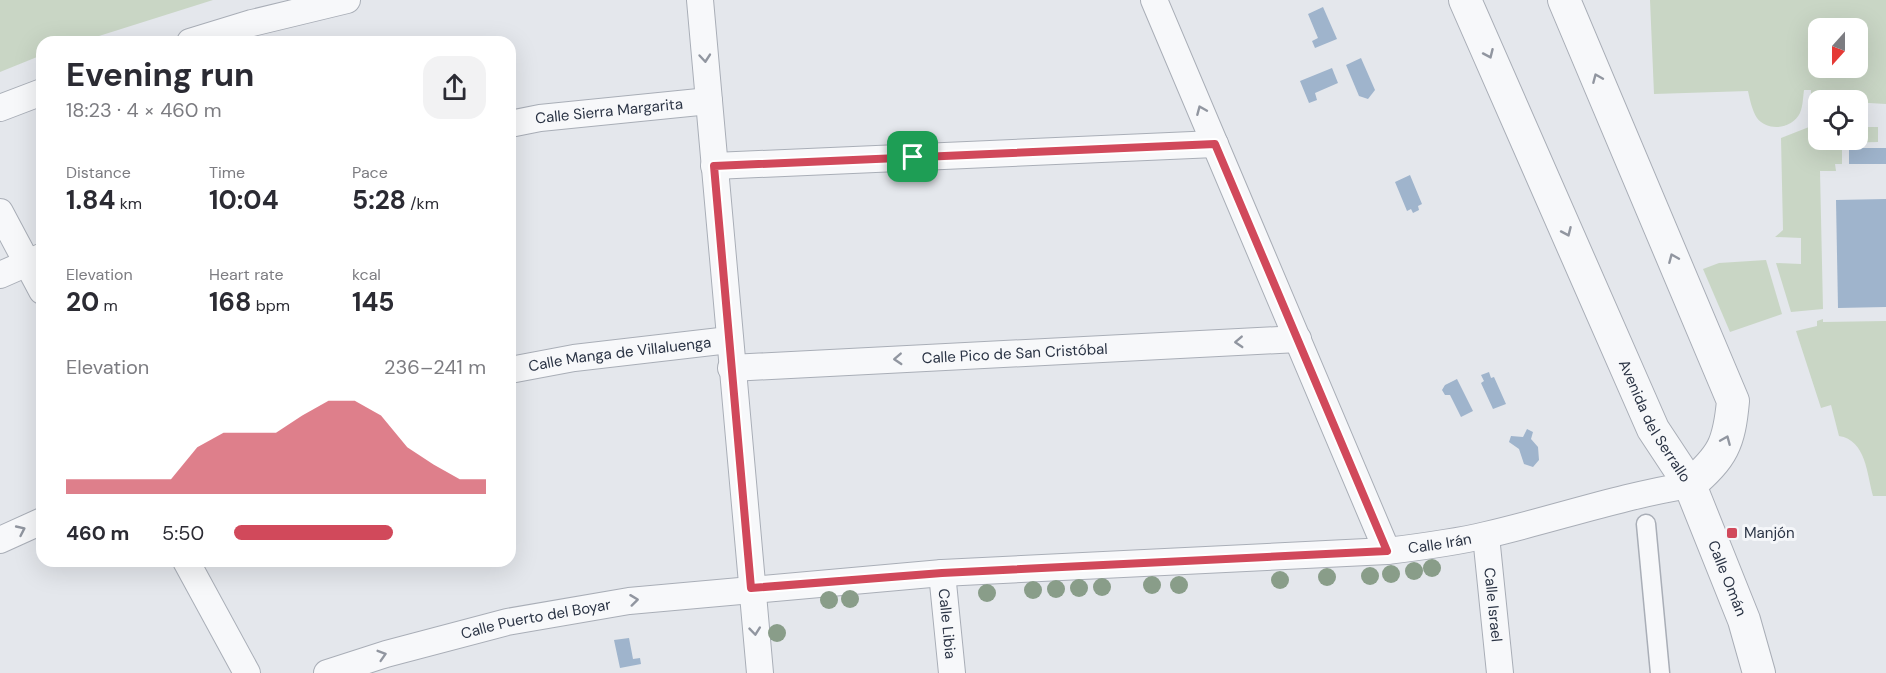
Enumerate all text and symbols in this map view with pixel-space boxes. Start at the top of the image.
north arrow [1808,18,1868,78]
map controls [1808,18,1868,150]
one-way arrow [1482,47,1494,58]
text: Evening run [66,53,254,96]
one-way arrow [698,54,711,63]
button: share [423,56,486,119]
one-way arrow [1593,74,1605,85]
button: locate [1808,90,1868,150]
street label: Calle Sierra Margarita [534,94,684,128]
text: 18:23 · 4 × 460 m [66,97,222,123]
one-way arrow [1196,105,1208,116]
pin [887,131,938,182]
icon: arrive [896,140,929,173]
text: Distance [66,162,131,183]
text: Time [209,162,245,183]
text: Pace [352,162,388,183]
text: 1.84 [66,183,115,217]
text: 10:04 [209,183,279,217]
text: 5:28 [352,183,406,217]
text: km [115,193,142,214]
text: /km [406,193,439,214]
one-way arrow [1560,226,1572,237]
one-way arrow [1668,253,1680,264]
text: Elevation [66,264,133,285]
text: Heart rate [209,264,284,285]
text: kcal [352,264,381,285]
text: 20 [66,285,99,319]
text: 168 [209,285,251,319]
text: 145 [352,285,395,319]
text: m [99,295,118,316]
text: bpm [251,295,290,316]
street label: Calle Manga de Villaluenga [527,332,712,376]
one-way arrow [1235,335,1244,348]
street label: Calle Pico de San Cristóbal [921,339,1108,368]
one-way arrow [893,353,902,366]
text: Elevation [66,354,149,380]
text: 236–241 m [384,354,486,380]
street label: Avenida del Serrallo [1614,357,1696,486]
one-way arrow [1719,435,1731,446]
text: 460 m [66,520,129,546]
text: 5:50 [162,520,204,546]
place label: Manjón [1744,523,1795,543]
one-way arrow [15,526,26,538]
marker: Manjón [1725,526,1739,540]
street label: Calle Irán [1407,529,1473,558]
street label: Calle Omán [1703,537,1751,619]
street label: Calle Israel [1479,566,1507,643]
street label: Calle Libia [934,587,961,660]
street label: Calle Puerto del Boyar [459,594,613,644]
one-way arrow [629,595,639,607]
one-way arrow [748,626,761,635]
one-way arrow [376,650,387,662]

